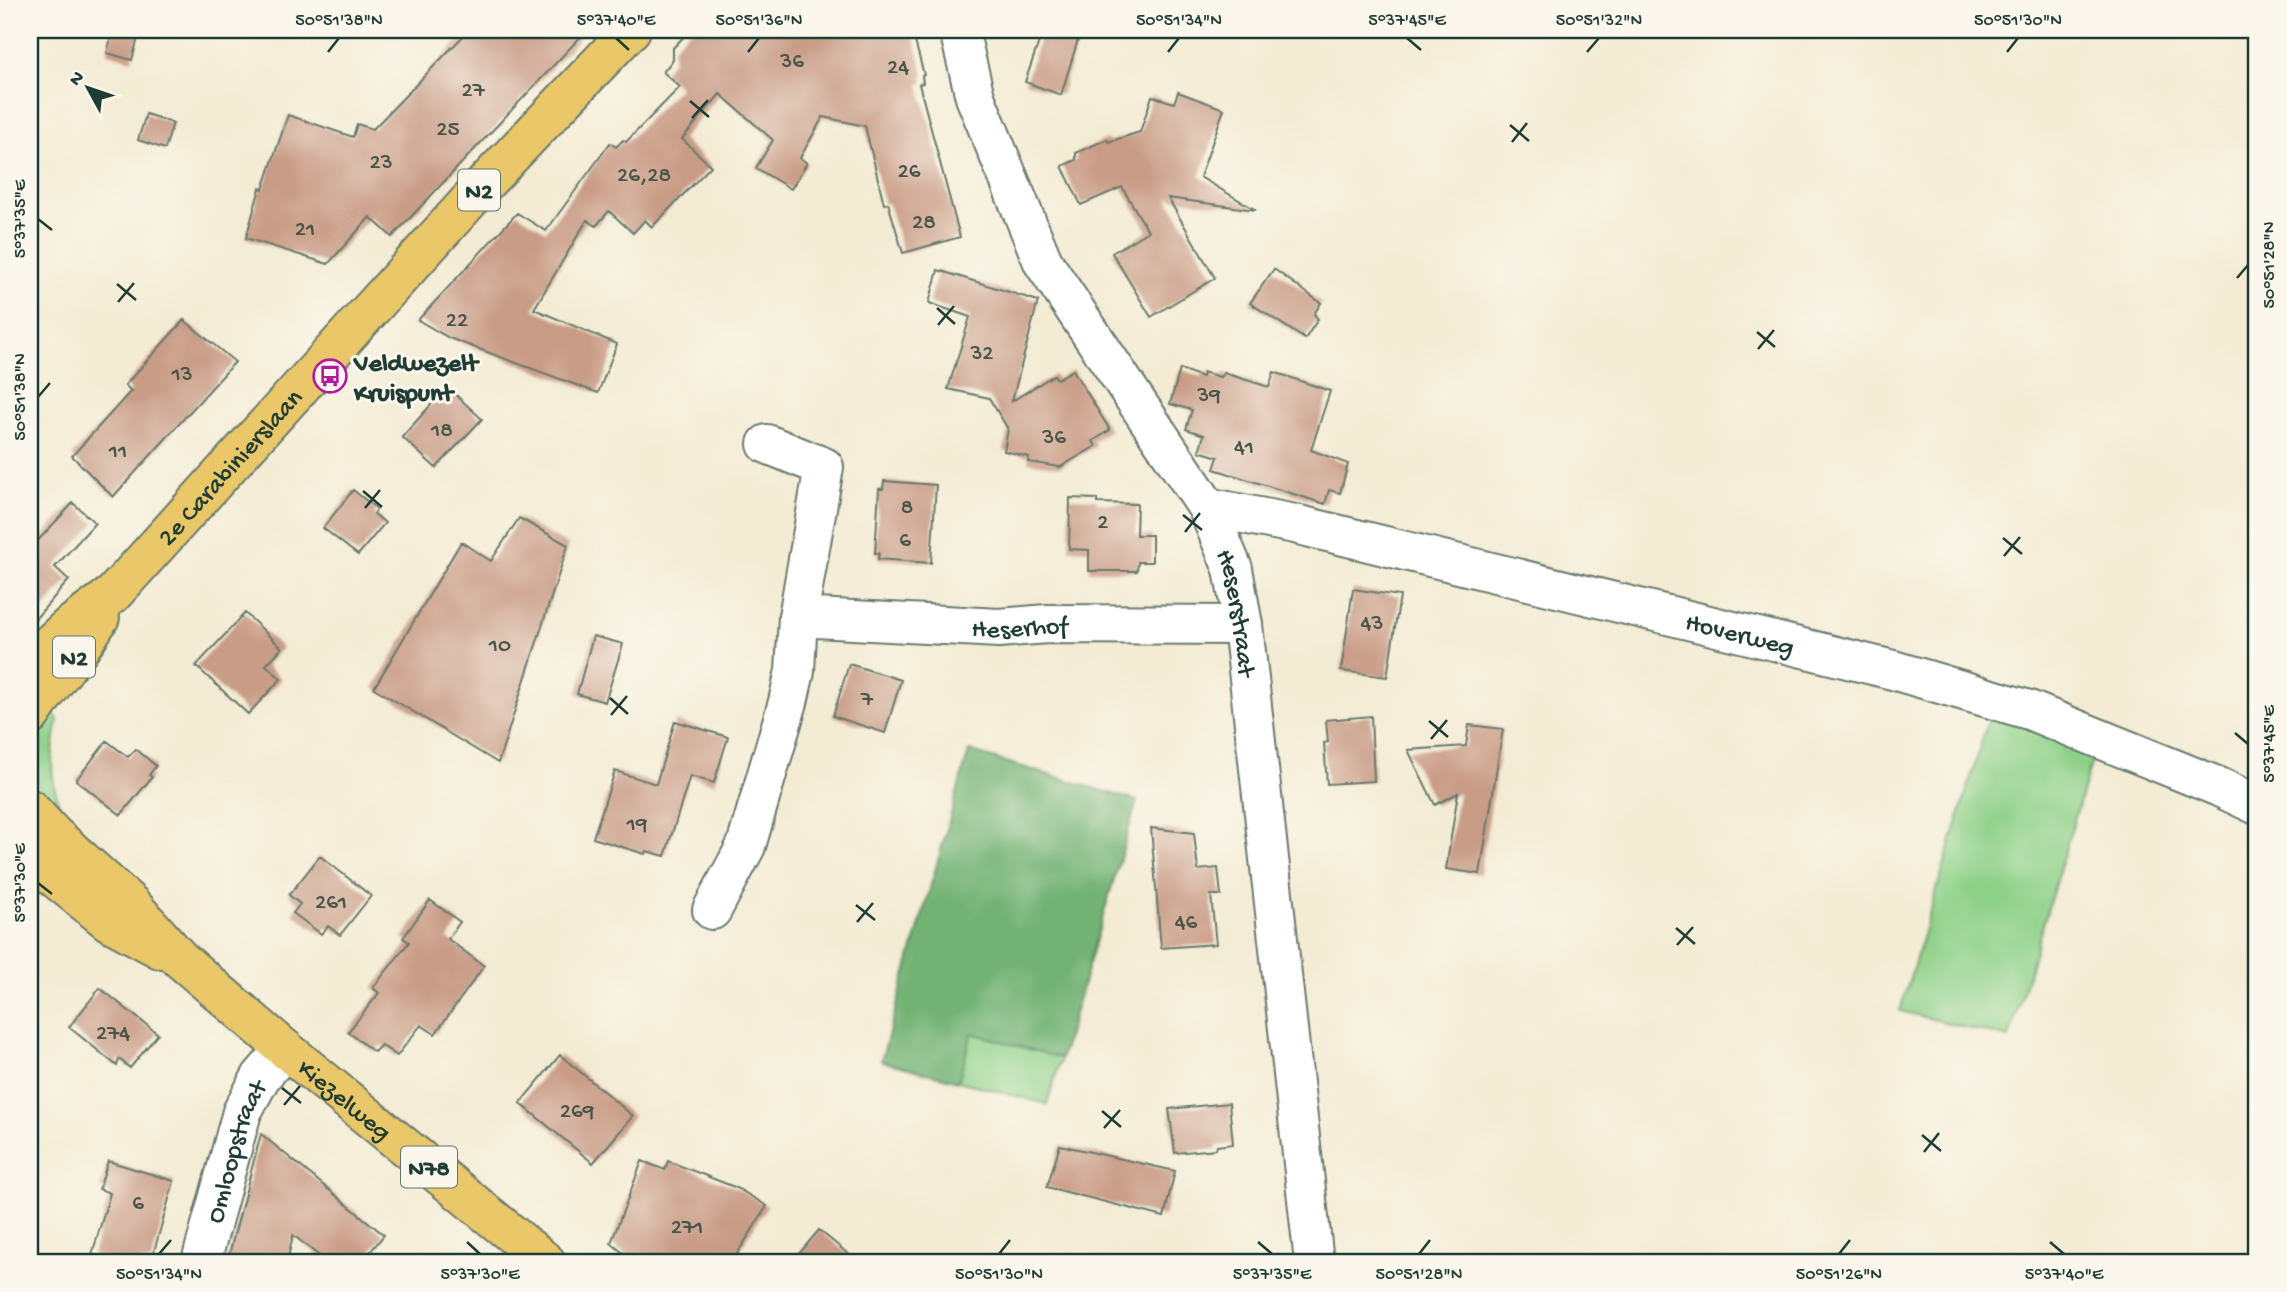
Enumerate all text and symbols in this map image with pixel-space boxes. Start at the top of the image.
text: 50°51'38"N [295,11,383,32]
text: 5°37'40"E [577,11,656,32]
text: 50°51'36"N [716,11,802,32]
text: 50°51'34"N [1136,11,1222,32]
text: 5°37'45"E [1368,11,1447,32]
text: 50°51'32"N [1556,11,1642,32]
text: 50°51'30"N [1974,11,2062,32]
house number: 36 [779,49,804,76]
north arrow [52,52,122,122]
house number: 24 [887,55,909,82]
text: N [65,67,90,91]
house number: 27 [461,78,486,105]
house number: 25 [436,117,460,144]
house number: 23 [369,150,393,177]
house number: 26 [898,159,921,186]
house number: 26,28 [617,163,671,190]
road number: N2 [458,170,500,210]
text: 5°37'35"E [11,179,32,258]
house number: 28 [912,210,936,237]
house number: 21 [295,217,315,244]
text: 50°51'28"N [2260,221,2281,309]
house number: 22 [446,308,468,335]
house number: 32 [969,341,994,368]
place label: Veldwezelt Kruispunt [353,350,480,411]
text: 50°51'38"N [11,353,32,441]
bus stop icon: Veldwezelt Kruispunt [311,357,349,395]
house number: 13 [170,362,193,389]
house number: 39 [1196,383,1221,410]
street label: 2e Carabinierslaan [153,384,312,554]
house number: 18 [430,418,453,445]
house number: 36 [1041,425,1066,452]
house number: 41 [1234,435,1254,462]
house number: 11 [108,439,127,466]
house number: 8 [901,495,913,522]
house number: 2 [1097,510,1109,537]
house number: 6 [899,528,911,555]
street label: Heserstraat [1206,545,1260,681]
street label: Hoverweg [1682,609,1797,665]
house number: 43 [1361,611,1383,638]
street label: Heserhof [971,613,1070,648]
house number: 10 [488,633,511,660]
road number: N2 [53,636,95,678]
house number: 7 [860,687,874,714]
text: 5°37'45"E [2260,704,2281,783]
house number: 19 [626,812,648,839]
text: 5°37'30"E [11,843,32,923]
house number: 261 [315,890,347,917]
house number: 46 [1175,910,1198,937]
house number: 274 [96,1021,130,1048]
street label: Kiezelweg [289,1054,396,1150]
street label: Omloopstraat [201,1074,277,1227]
house number: 269 [560,1099,595,1126]
road number: N78 [401,1147,457,1188]
house number: 6 [132,1191,144,1218]
house number: 271 [671,1215,703,1242]
text: 50°51'34"N [116,1265,202,1286]
text: 5°37'30"E [440,1265,520,1286]
text: 50°51'30"N [955,1265,1043,1286]
text: 5°37'35"E [1233,1265,1312,1286]
text: 50°51'28"N [1375,1265,1463,1286]
text: 50°51'26"N [1796,1265,1882,1286]
text: 5°37'40"E [2025,1265,2104,1286]

